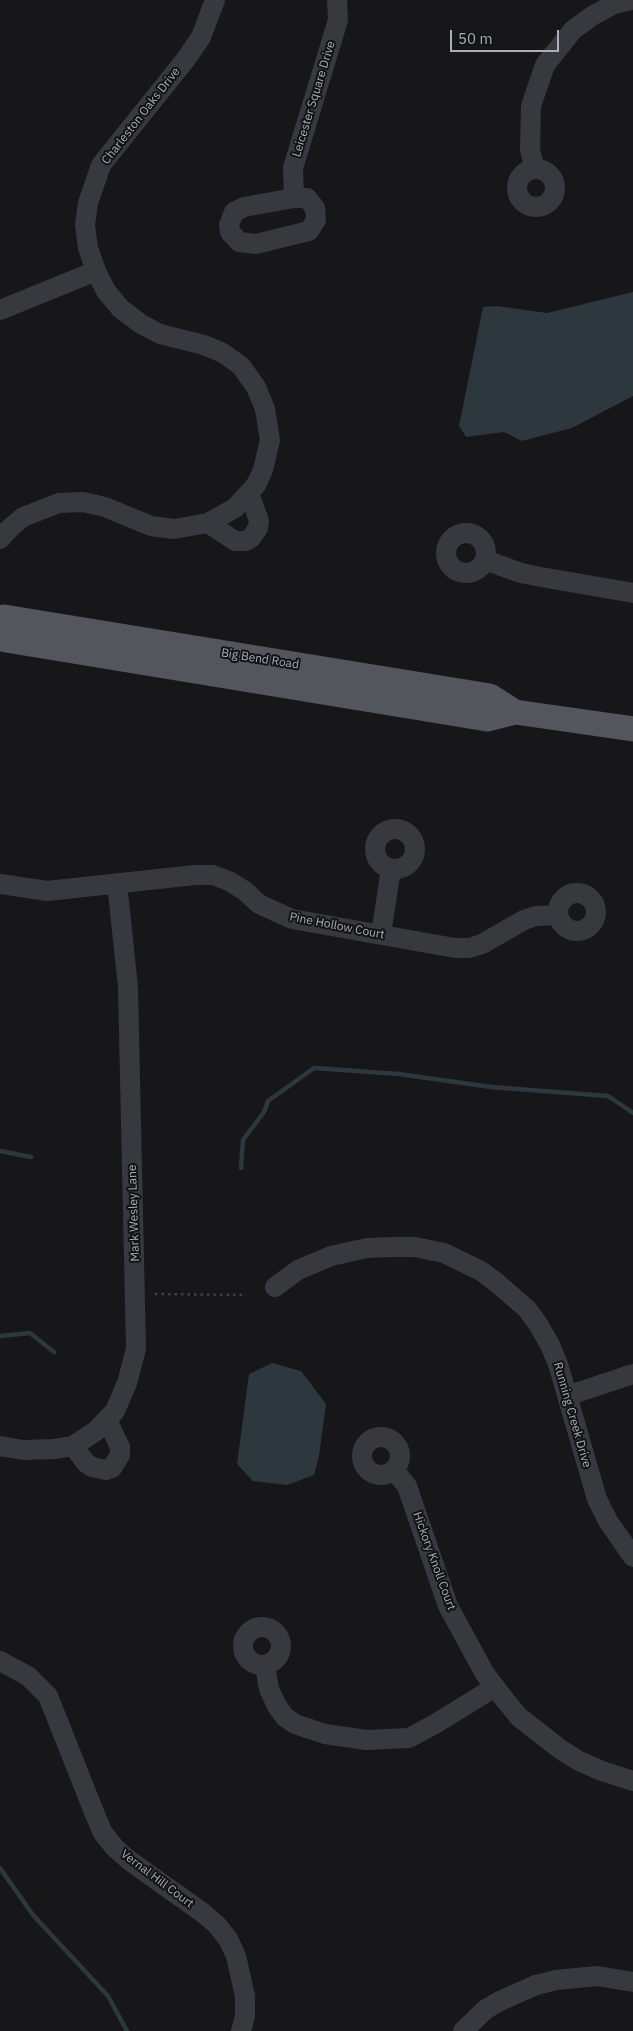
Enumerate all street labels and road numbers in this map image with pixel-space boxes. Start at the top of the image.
street label: Leicester Square Drive [289,39,339,159]
street label: Charleston Oaks Drive [99,65,183,167]
street label: Big Bend Road [220,646,300,672]
street label: Pine Hollow Court [288,910,386,942]
street label: Mark Wesley Lane [125,1164,143,1262]
street label: Running Creek Drive [550,1361,594,1469]
street label: Hickory Knoll Court [410,1510,458,1612]
street label: Vernal Hill Court [118,1847,196,1911]

